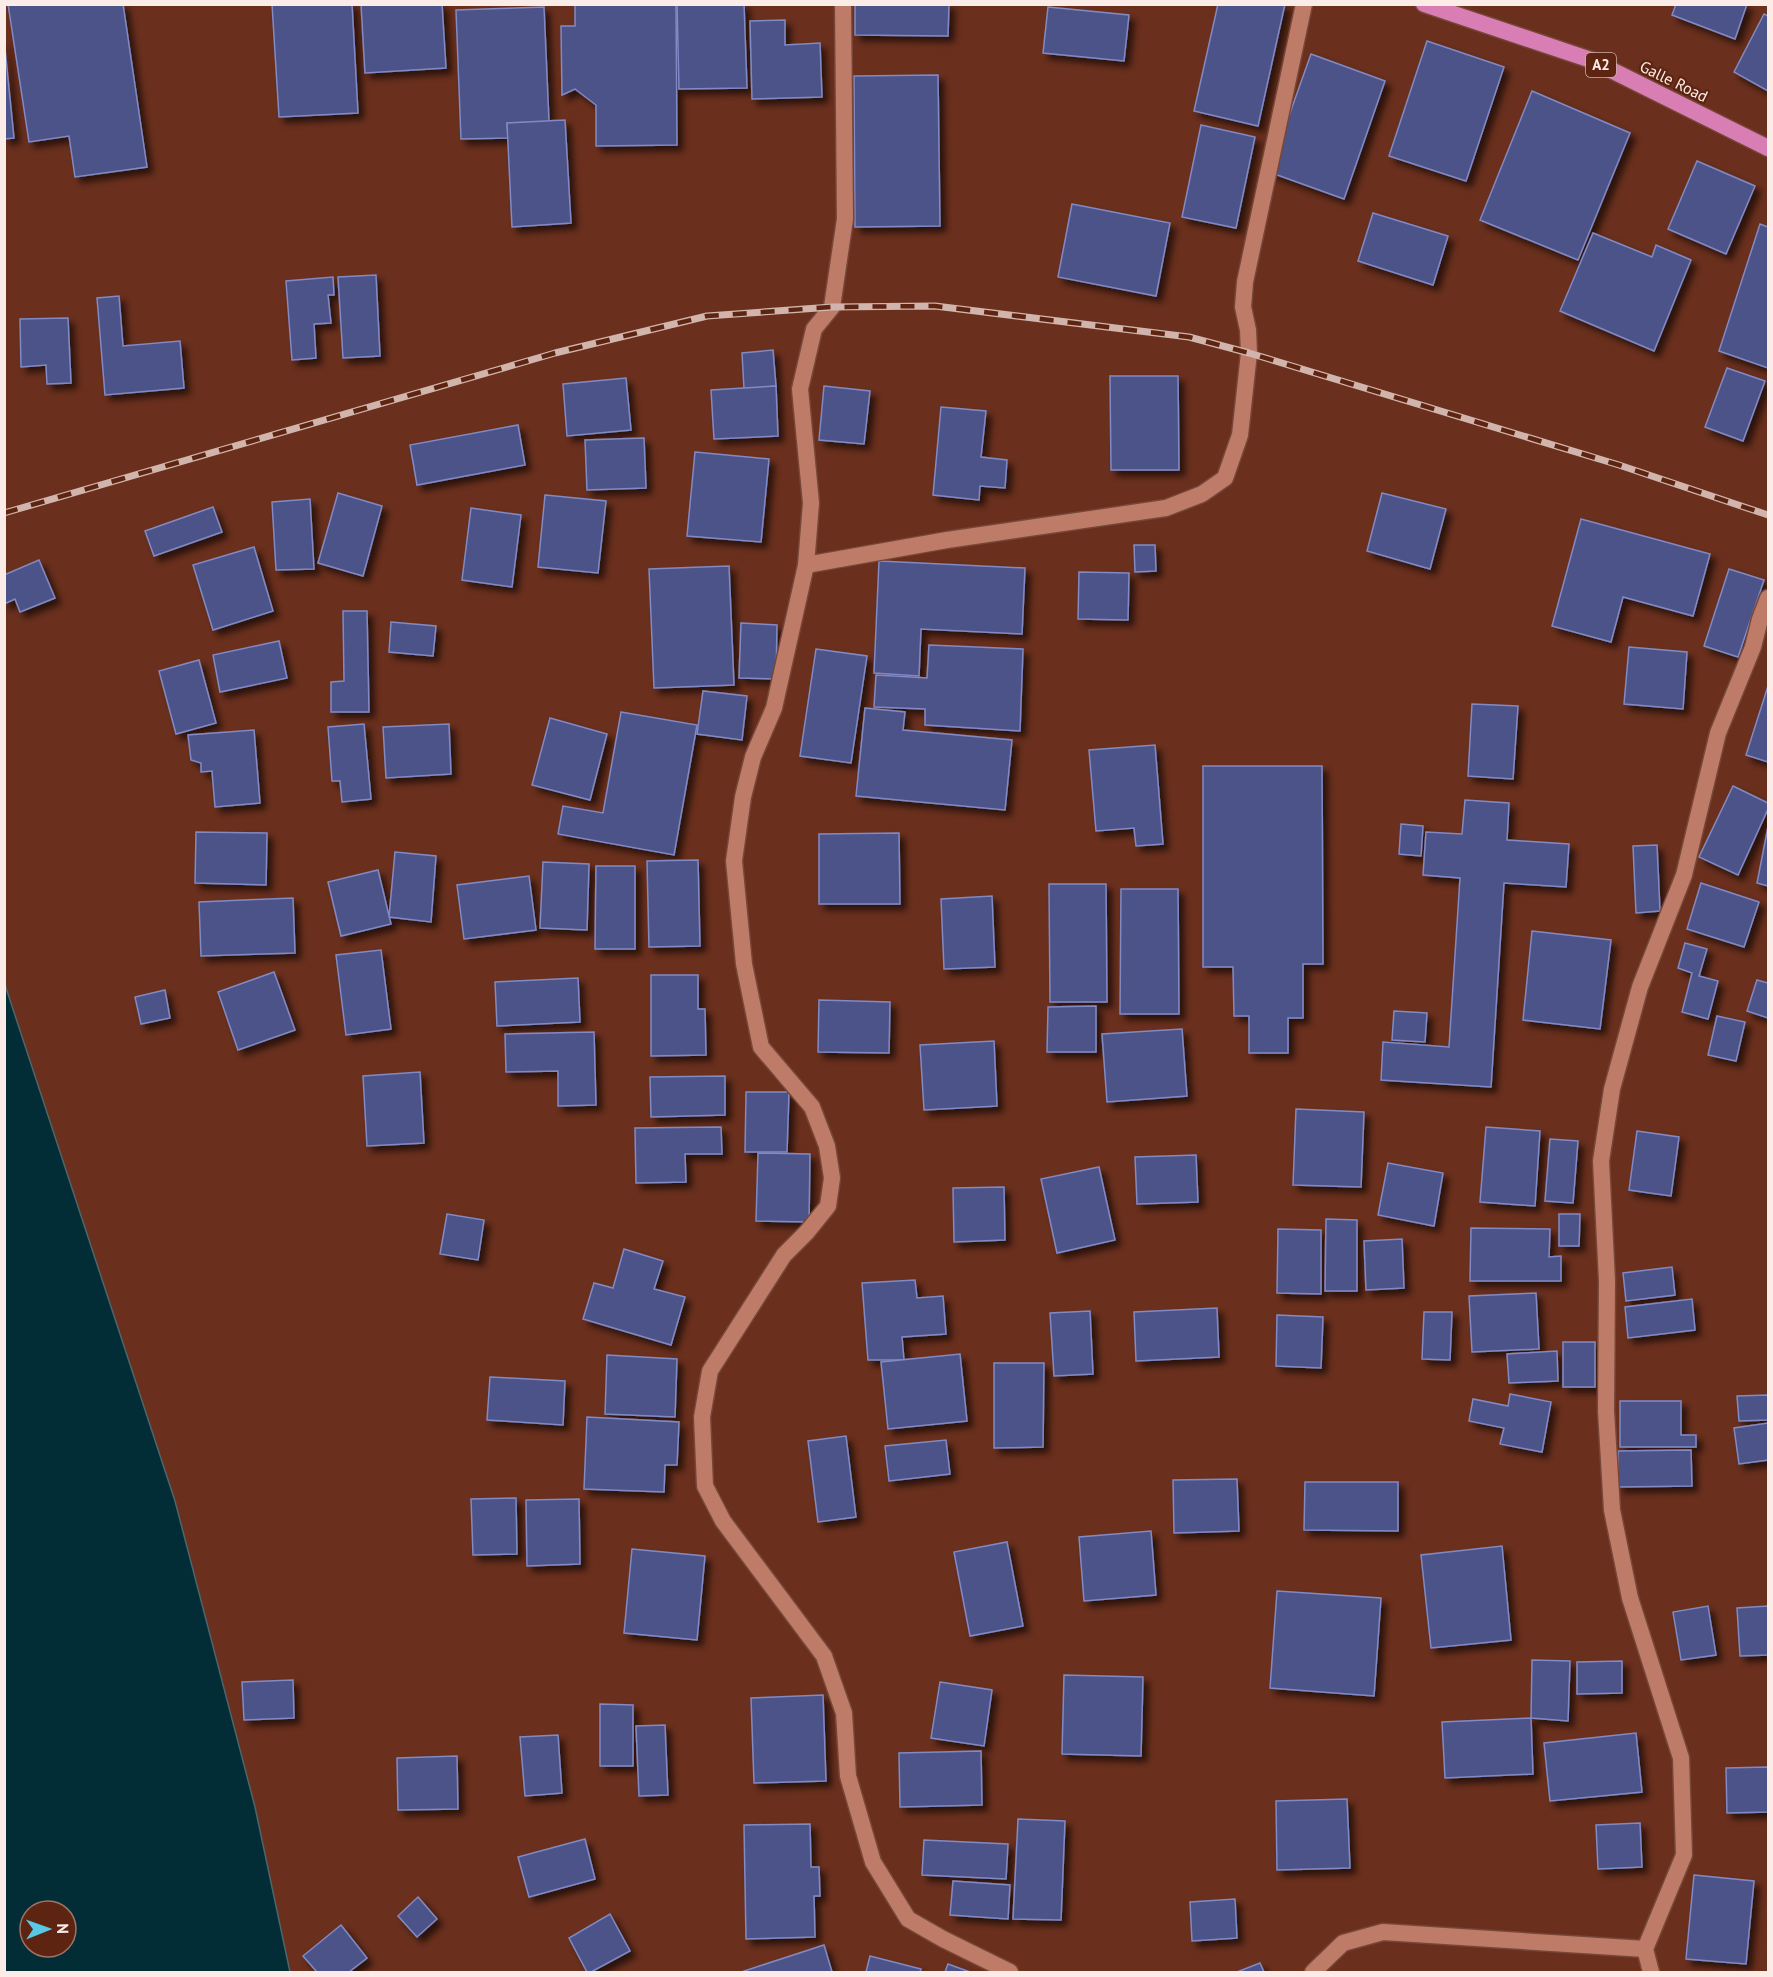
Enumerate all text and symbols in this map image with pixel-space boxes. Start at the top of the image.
road number: A2 [1586,53,1616,77]
street label: Galle Road [1637,56,1711,106]
north arrow [18,1899,78,1959]
text: N [53,1923,73,1934]

